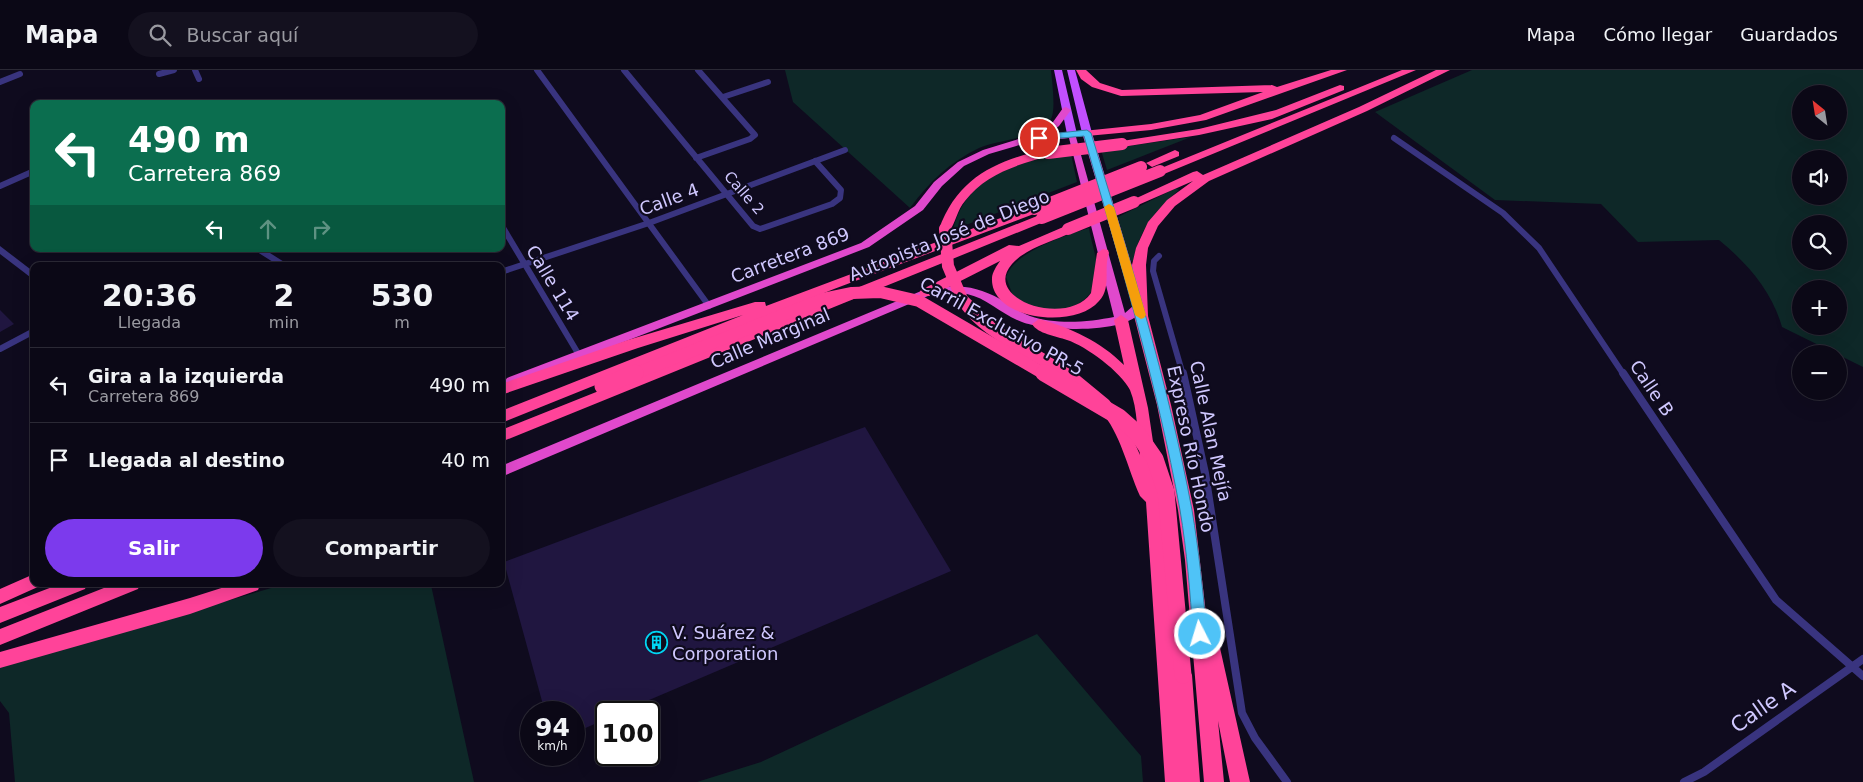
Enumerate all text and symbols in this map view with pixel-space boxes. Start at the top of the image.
search box [128,12,478,57]
text: Mapa [25,21,98,49]
icon: search [146,21,174,49]
text: Buscar aquí [186,24,298,46]
text: Mapa [1526,24,1575,45]
text: Cómo llegar [1603,24,1712,45]
text: Guardados [1740,24,1838,45]
north arrow [1792,85,1848,140]
map controls [1792,85,1847,400]
pin [1018,117,1060,159]
icon: left [45,120,110,185]
text: 490 m [128,120,250,160]
icon: arrive [1025,124,1053,152]
button: sound [1792,150,1847,205]
text: Carretera 869 [128,161,281,186]
street label: Calle 2 [720,168,768,218]
street label: Calle 4 [636,179,702,219]
street label: Autopista José de Diego [846,185,1052,285]
icon: left [201,215,229,243]
icon: ahead [254,215,282,243]
icon: right [307,215,335,243]
button: search [1792,215,1847,270]
street label: Carretera 869 [728,223,852,287]
street label: Calle 114 [522,241,584,325]
street label: Carril Exclusivo PR-5 [916,272,1088,380]
text: 20:36 [102,278,197,313]
text: 2 [273,278,294,313]
text: 530 [371,278,433,313]
button: + [1792,280,1847,335]
street label: Calle Marginal [707,303,833,373]
text: Llegada [118,313,181,332]
text: min [269,313,299,332]
text: m [394,313,410,332]
button: − [1792,345,1847,400]
street label: Calle B [1626,356,1678,420]
street label: Calle Alan Mejía [1186,359,1236,503]
street label: Expreso Río Hondo [1163,364,1219,534]
text: Gira a la izquierda [88,365,284,387]
icon: left [45,371,73,399]
text: 490 m [429,374,490,396]
text: Carretera 869 [88,387,199,406]
icon: arrive [45,446,73,474]
text: Llegada al destino [88,449,285,471]
text: 40 m [441,449,490,471]
button: Salir [45,519,263,577]
button: Compartir [273,519,490,577]
position arrow [1173,607,1225,659]
place label: V. Suárez & Corporation [672,622,778,664]
building icon: V. Suárez & Corporation [644,630,668,654]
street label: Calle A [1726,676,1800,738]
speed limit sign: 100 [595,701,660,766]
text: 94 [535,713,570,742]
text: km/h [537,739,568,753]

